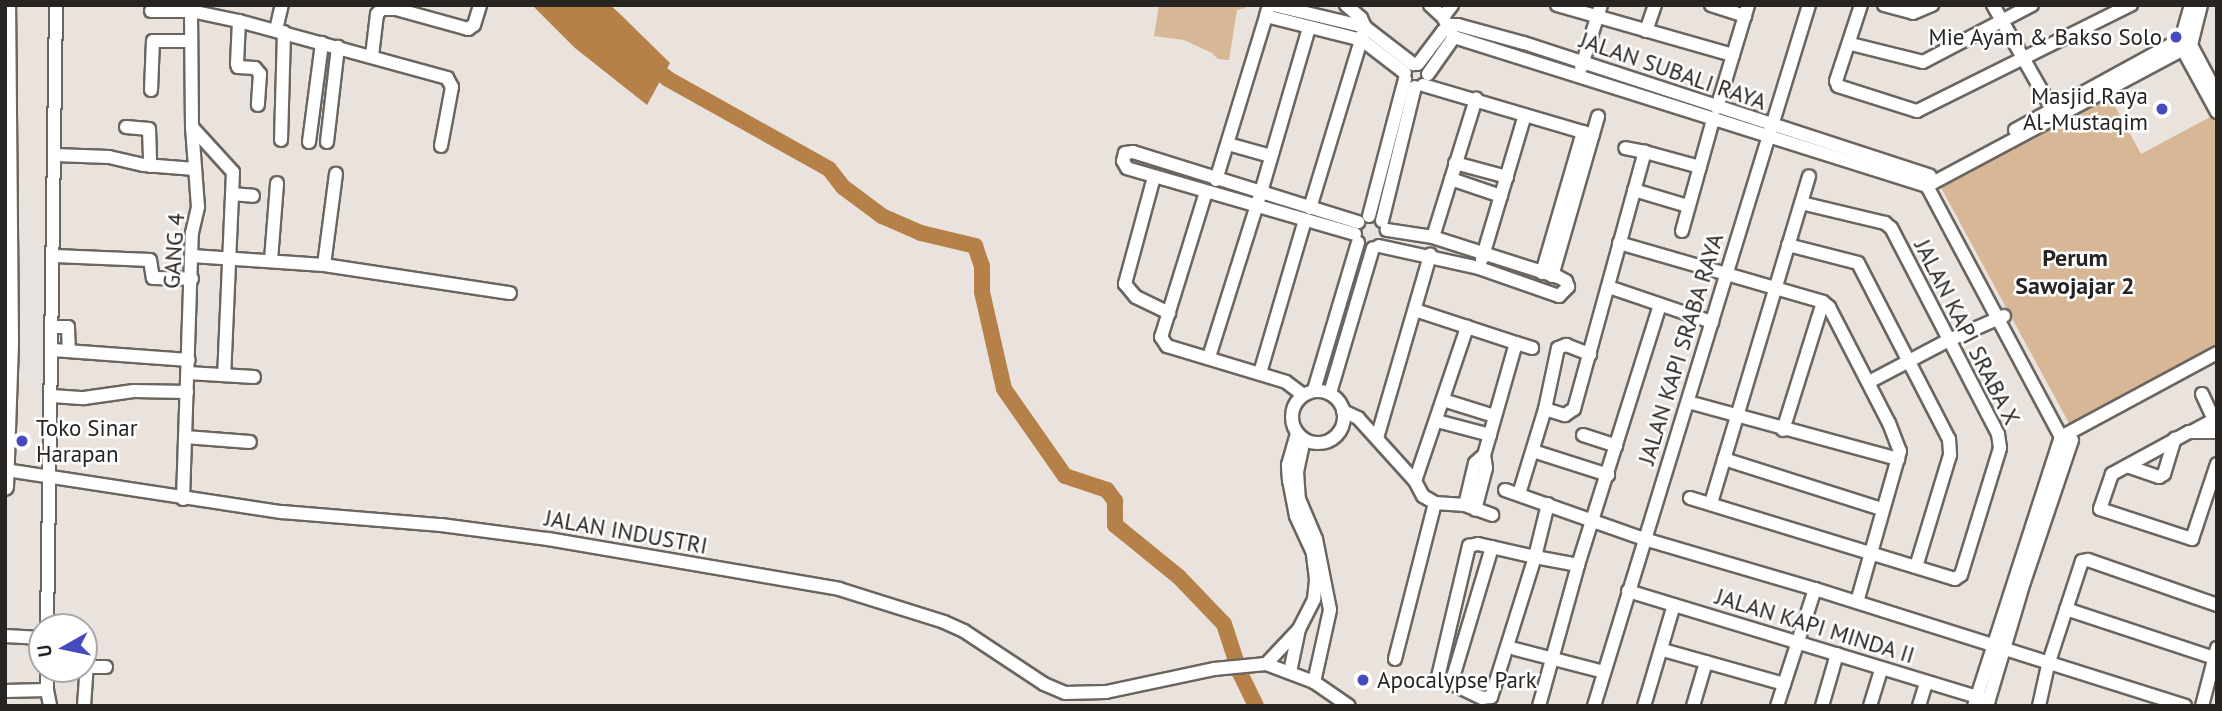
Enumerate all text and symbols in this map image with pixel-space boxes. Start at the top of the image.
place label: Mie Ayam & Bakso Solo [1928,23,2162,51]
street label: JALAN SUBALI RAYA [1576,26,1770,116]
marker: Mie Ayam & Bakso Solo [2168,29,2184,45]
place label: Masjid Raya Al-Mustaqim [2023,82,2148,136]
marker: Masjid Raya Al-Mustaqim [2154,101,2170,117]
street label: GANG 4 [158,212,190,290]
street label: JALAN KAPI SRABA RAYA [1633,230,1729,468]
street label: JALAN KAPI SRABA X [1908,234,2026,430]
district label: Perum Sawojajar 2 [2015,244,2135,300]
place label: Toko Sinar Harapan [36,414,138,468]
marker: Toko Sinar Harapan [14,433,30,449]
street label: JALAN INDUSTRI [542,504,710,560]
street label: JALAN KAPI MINDA II [1712,582,1918,670]
north arrow [28,613,98,683]
text: U [31,643,57,659]
place label: Apocalypse Park [1377,666,1537,694]
marker: Apocalypse Park [1355,672,1371,688]

